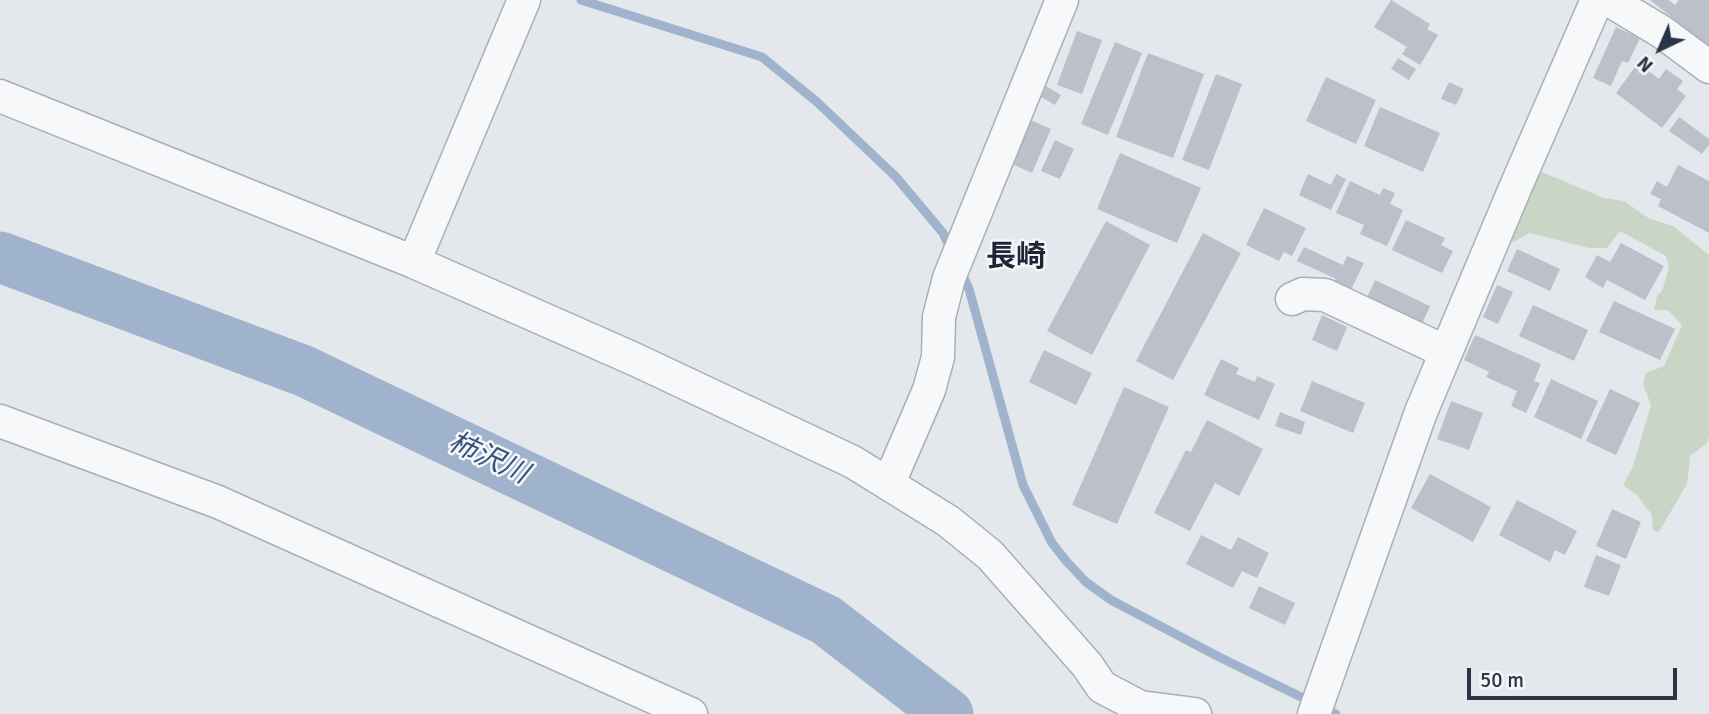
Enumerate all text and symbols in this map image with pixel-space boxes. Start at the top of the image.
north arrow [1625,14,1695,84]
text: N [1632,51,1659,77]
district label: 長崎 [986,240,1046,276]
water label: 柿沢川 [443,426,533,492]
scale bar [1471,654,1681,698]
text: 50 m [1480,667,1524,693]

